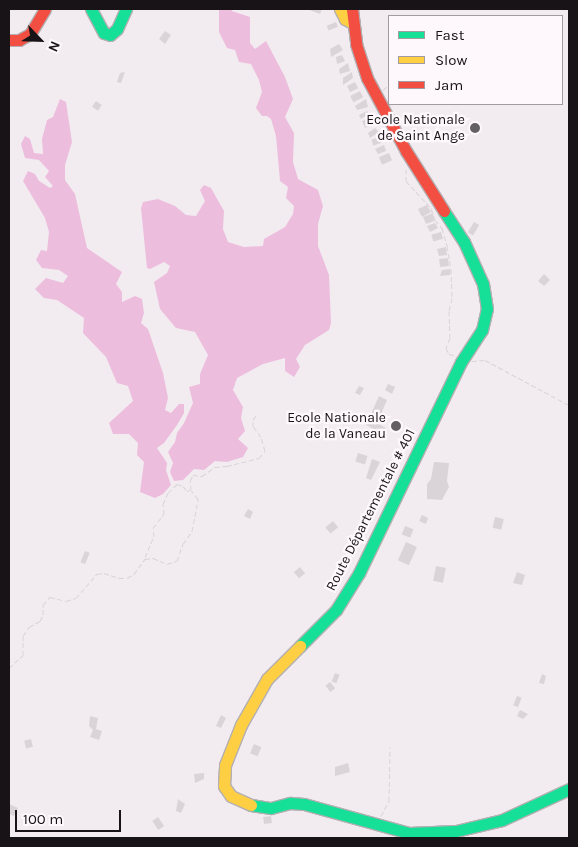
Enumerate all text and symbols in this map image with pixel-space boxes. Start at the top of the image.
north arrow [15,15,65,65]
legend [388,15,563,105]
text: Fast [435,26,464,44]
text: N [44,38,64,54]
text: Slow [435,51,467,69]
text: Jam [435,76,463,94]
place label: Ecole Nationale de Saint Ange [366,112,465,144]
marker: Ecole Nationale de Saint Ange [469,122,481,134]
place label: Ecole Nationale de la Vaneau [287,410,386,442]
marker: Ecole Nationale de la Vaneau [390,420,402,432]
street label: Route Départementale # 401 [323,426,419,594]
scale bar [18,800,124,832]
text: 100 m [23,810,63,828]

